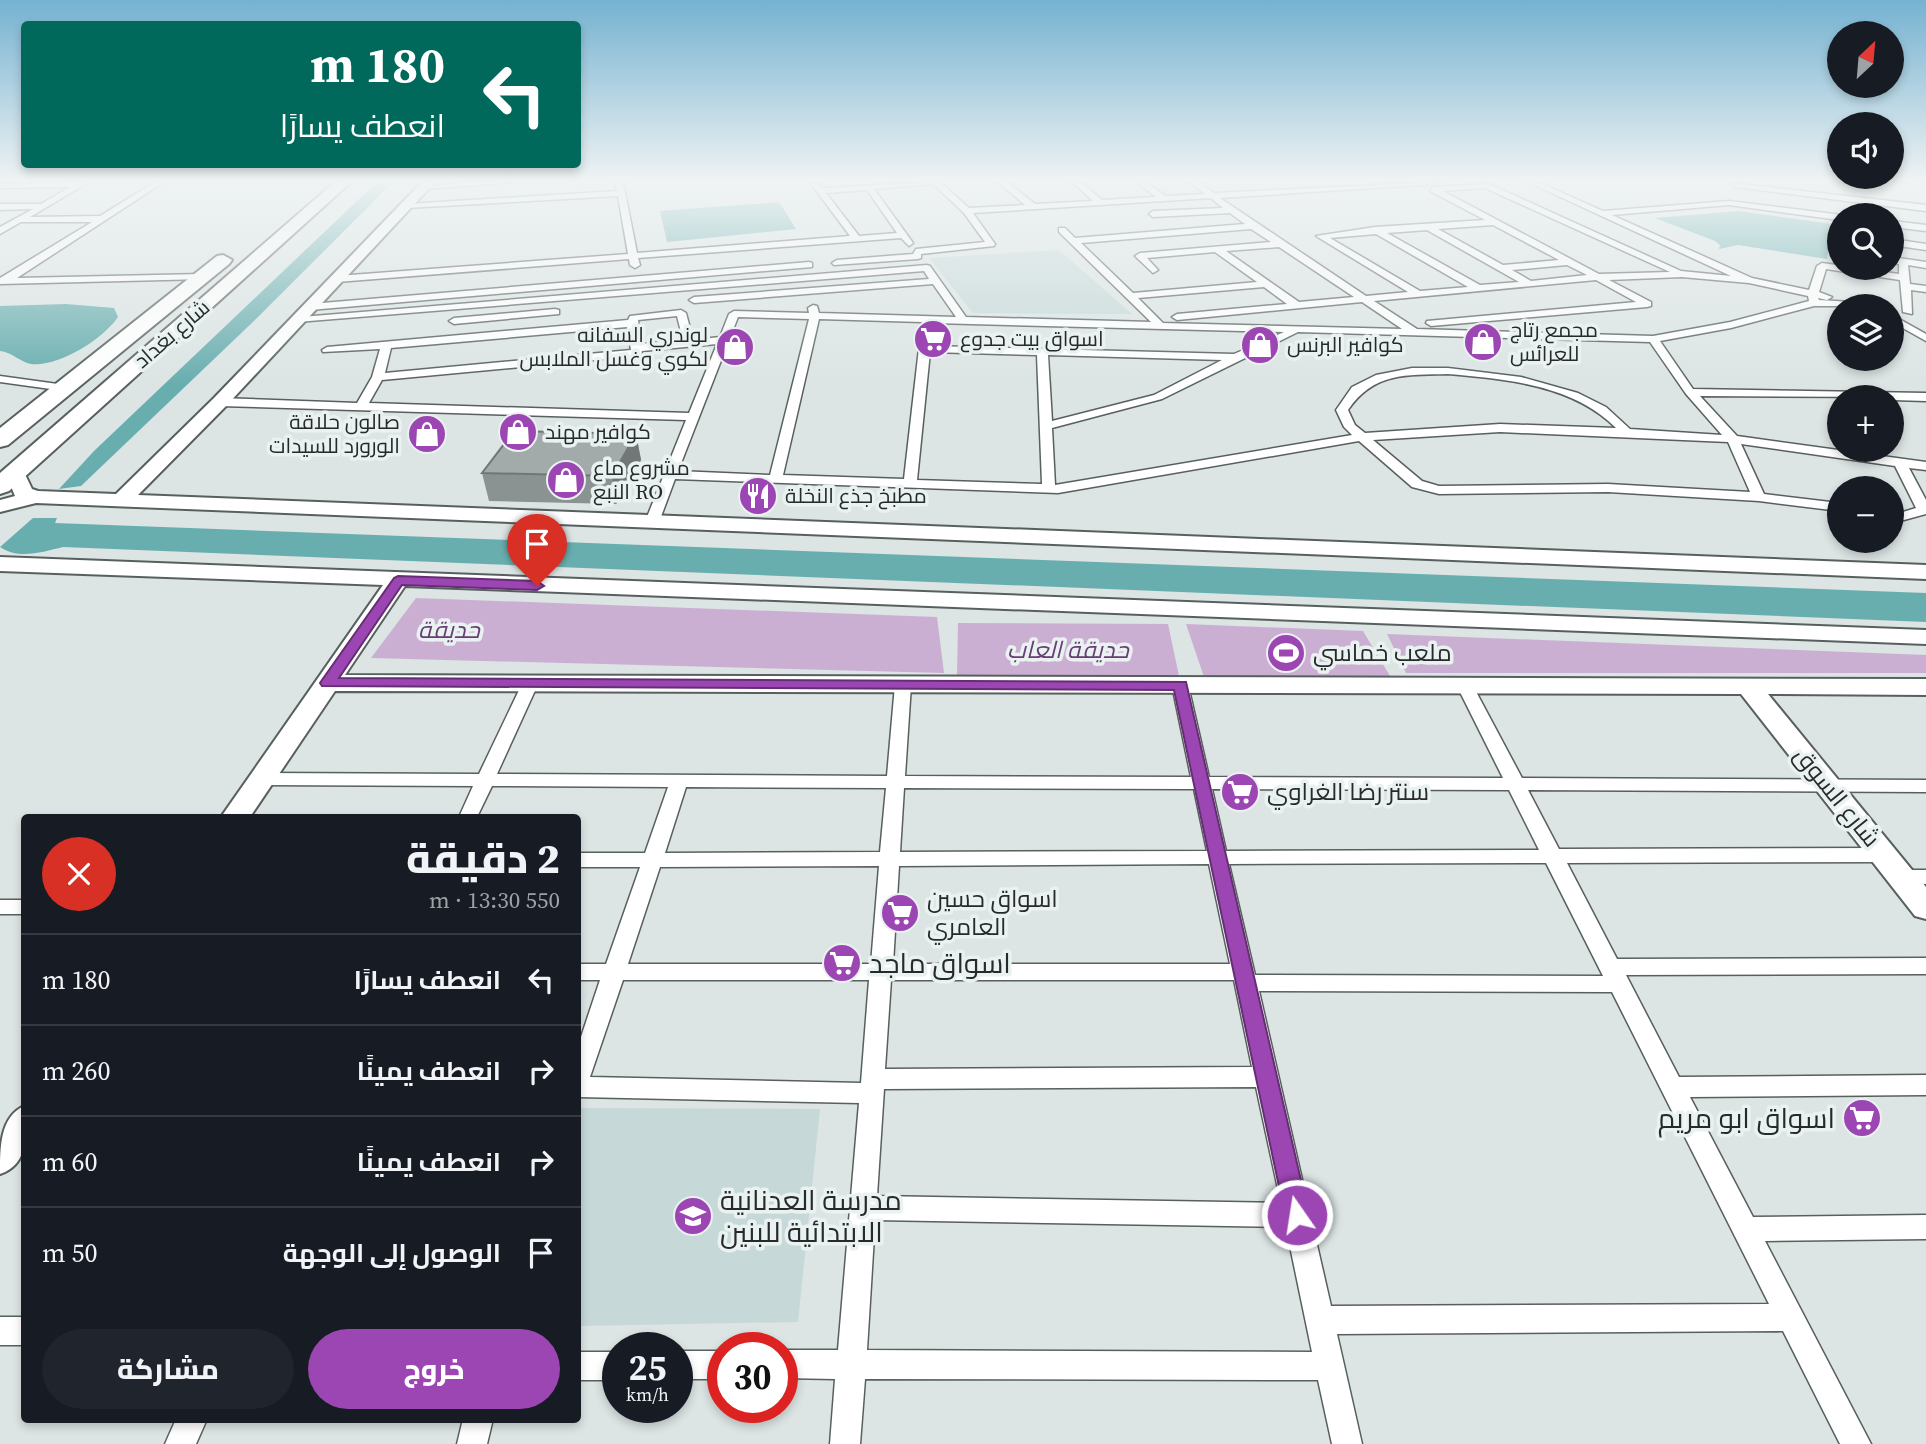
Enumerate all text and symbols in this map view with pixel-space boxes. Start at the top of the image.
north arrow [1827,21,1904,98]
map controls [1827,21,1904,553]
text: 180 m [310,31,445,98]
icon: left [469,49,560,140]
text: انعطف يسارًا [280,104,445,148]
button: sound [1827,112,1904,189]
button: search [1827,203,1904,280]
street label: شارع بغداد [128,293,216,375]
button: layers [1827,294,1904,371]
place label: مجمع رتاج للعرائس [1510,315,1598,368]
supermarket icon: اسواق بيت جدوع [912,318,954,360]
place label: لوندري السفانه لكوي وغسل الملابس [520,320,708,375]
shop icon: مجمع رتاج للعرائس [1462,321,1504,363]
place label: اسواق بيت جدوع [960,324,1104,353]
shop icon: كوافير البرنس [1239,324,1281,366]
shop icon: لوندري السفانه لكوي وغسل الملابس [714,326,756,368]
place label: كوافير البرنس [1287,330,1404,359]
button: + [1827,385,1904,462]
place label: صالون حلاقة الورورد للسيدات [269,407,400,460]
shop icon: كوافير مهند [497,411,539,453]
shop icon: صالون حلاقة الورورد للسيدات [406,413,448,455]
place label: كوافير مهند [545,417,651,446]
place label: مشروع ماع النبع RO [593,453,690,506]
shop icon: مشروع ماع النبع RO [545,459,587,501]
restaurant icon: مطبخ جذع النخلة [737,475,779,517]
button: − [1827,476,1904,553]
place label: مطبخ جذع النخلة [785,481,927,510]
pin [507,514,567,586]
icon: arrive [518,525,556,563]
park label: حديقة [418,613,482,646]
sports icon: ملعب خماسي [1265,632,1307,674]
park label: حديقة العاب [1007,633,1131,666]
place label: ملعب خماسي [1313,636,1452,671]
street label: شارع السوق [1787,740,1888,854]
supermarket icon: سنتر رضا الغراوي [1219,771,1261,813]
place label: سنتر رضا الغراوي [1267,775,1429,810]
text: 2 دقيقة [406,829,560,887]
button: close [42,837,116,911]
place label: اسواق حسين العامري [927,882,1058,945]
text: 550 m · 13:30 [429,884,560,916]
supermarket icon: اسواق حسين العامري [879,892,921,934]
supermarket icon: اسواق ماجد [821,942,863,984]
place label: اسواق ماجد [869,944,1011,982]
icon: left [522,961,560,999]
text: 180 m [42,962,111,998]
text: انعطف يسارًا [354,962,501,998]
icon: right [522,1052,560,1090]
text: 260 m [42,1053,111,1089]
text: انعطف يمينًا [357,1053,501,1089]
supermarket icon: اسواق ابو مريم [1841,1097,1883,1139]
place label: اسواق ابو مريم [1658,1099,1835,1138]
icon: right [522,1143,560,1181]
text: 60 m [42,1144,98,1180]
text: انعطف يمينًا [357,1144,501,1180]
position arrow [1260,1178,1334,1252]
place label: مدرسة العدنانية الابتدائية للبنين [720,1181,902,1251]
school or university icon: مدرسة العدنانية الابتدائية للبنين [672,1195,714,1237]
icon: arrive [522,1234,560,1272]
text: 50 m [42,1235,98,1271]
text: الوصول إلى الوجهة [283,1235,501,1271]
button: مشاركة [42,1329,294,1409]
button: خروج [308,1329,560,1409]
speed limit sign: 30 [707,1332,798,1423]
text: 25 [629,1344,666,1392]
text: km/h [626,1382,669,1407]

